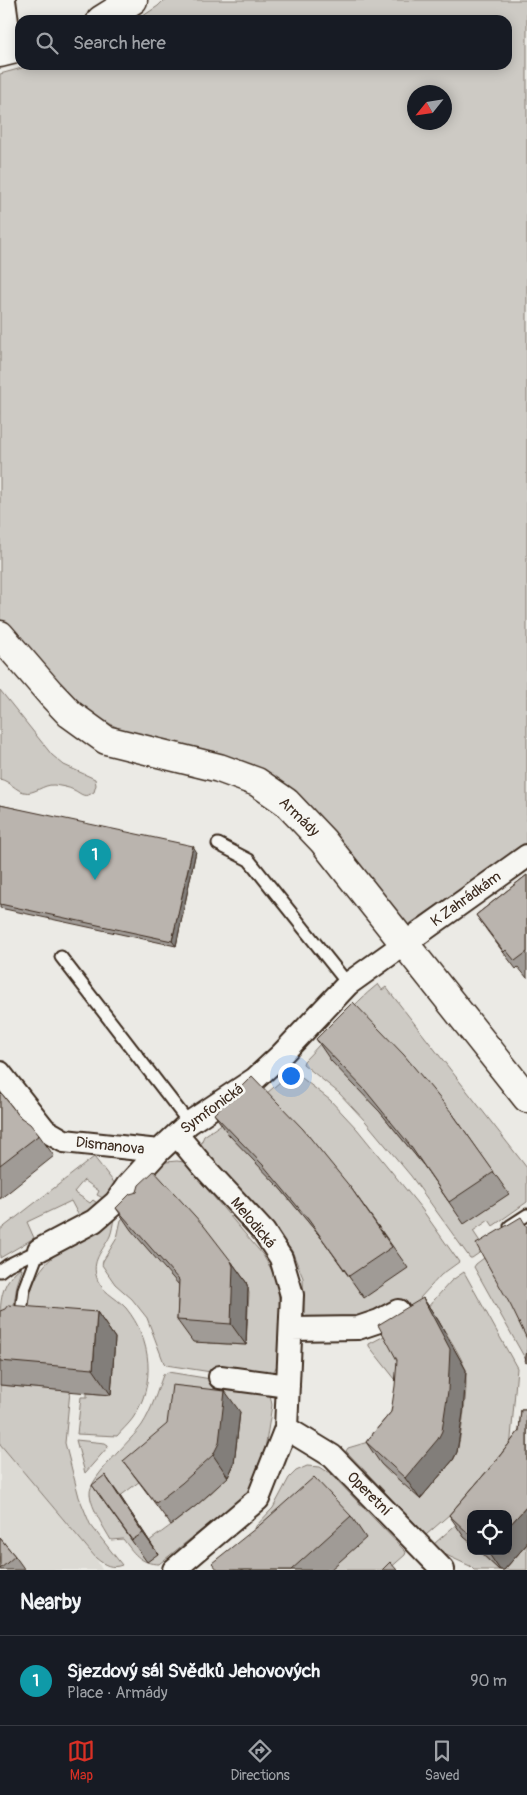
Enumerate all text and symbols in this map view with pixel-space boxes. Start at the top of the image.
search box [15,15,512,70]
icon: search [33,29,61,57]
text: Search here [73,31,166,55]
north arrow [407,85,452,130]
street label: Armády [275,793,324,841]
pin: 1 [79,839,111,880]
street label: K Zahrádkám [427,867,505,931]
your location [278,1063,304,1089]
street label: Symfonická [177,1080,247,1138]
street label: Dismanova [75,1133,145,1159]
street label: Melodická [226,1194,280,1252]
street label: Operetní [343,1468,395,1520]
map controls [467,1510,512,1555]
button: locate [467,1510,512,1555]
text: Nearby [20,1589,81,1616]
text: Sjezdový sál Svědků Jehovových [67,1659,320,1683]
text: 1 [33,1671,39,1691]
text: 90 m [470,1671,507,1691]
text: Place · Armády [67,1683,168,1703]
tab: Map [67,1737,95,1784]
tab: Directions [230,1737,290,1784]
tab: Saved [425,1737,460,1784]

